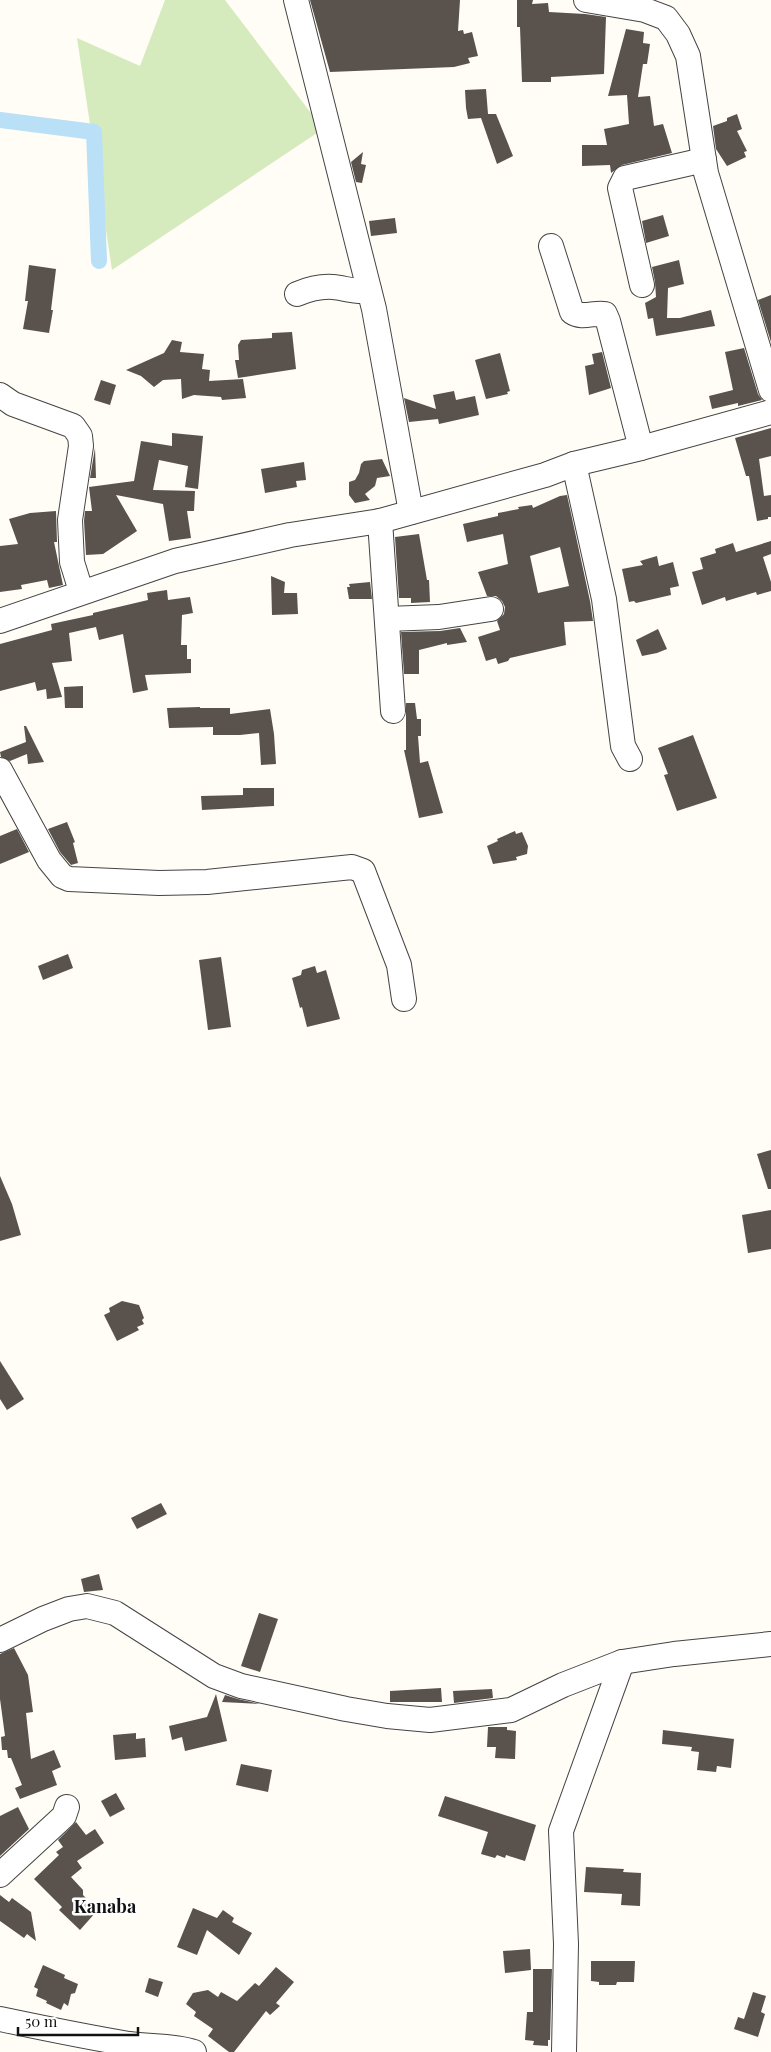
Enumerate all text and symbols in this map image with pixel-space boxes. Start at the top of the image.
district label: Kanaba [74,1894,137,1918]
scale bar [18,2004,138,2036]
text: 50 m [25,2011,58,2031]

